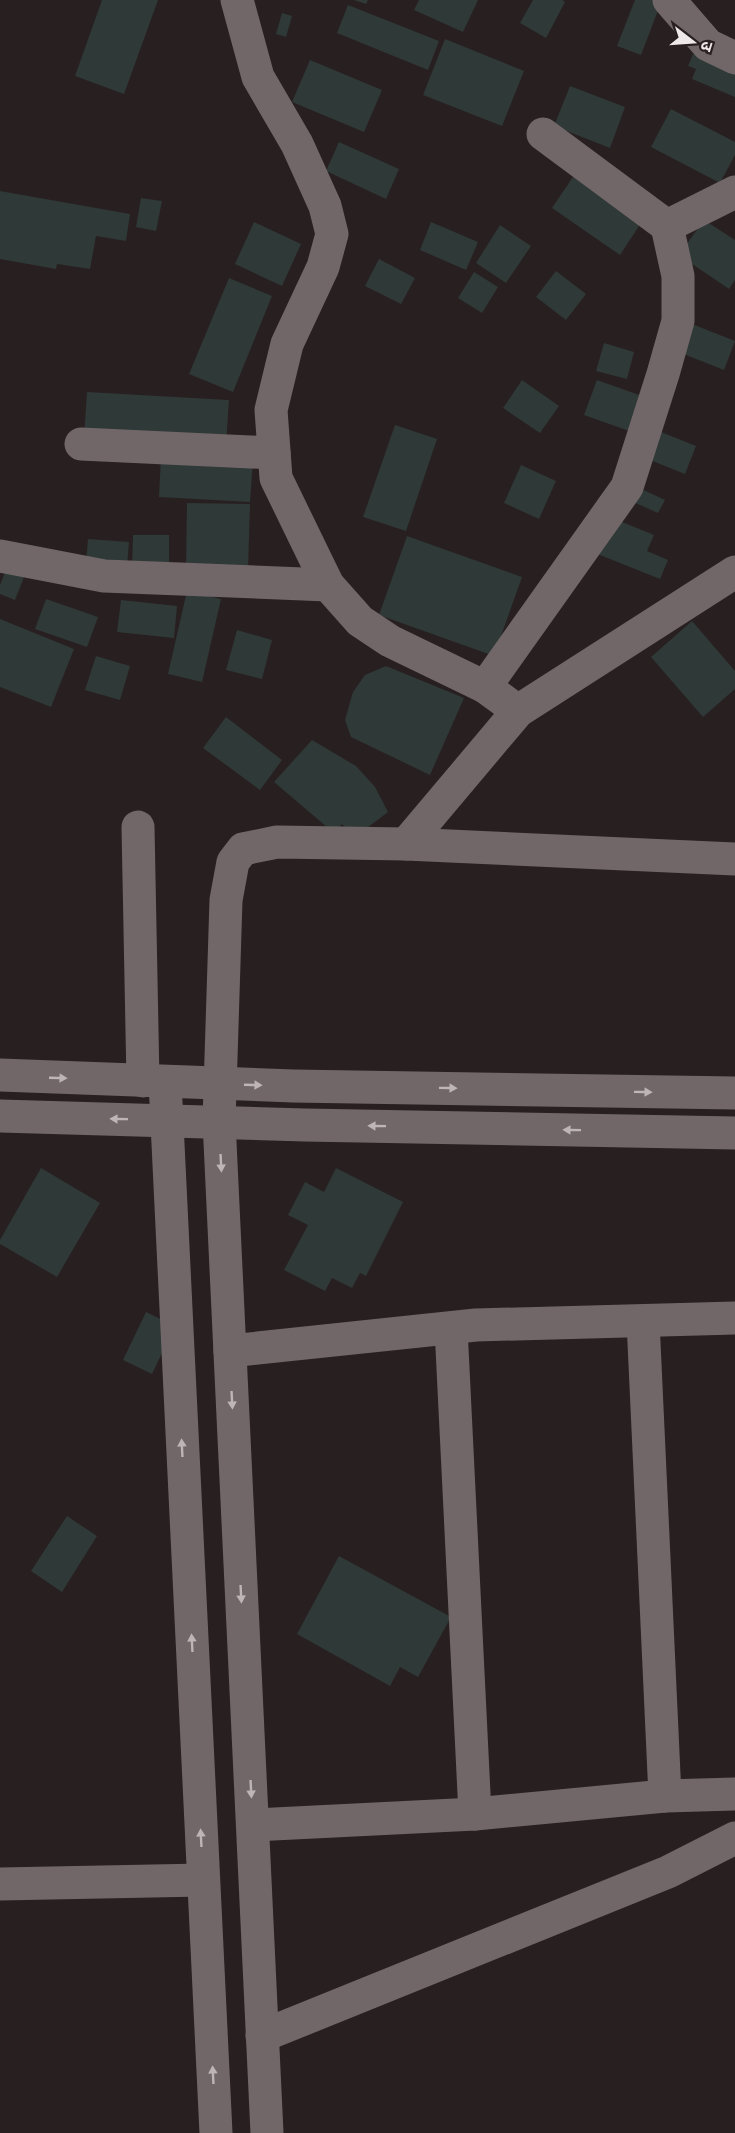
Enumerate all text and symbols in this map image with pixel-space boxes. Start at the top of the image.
north arrow [663,12,723,72]
text: उ [696,39,717,54]
one-way arrow [49,1073,68,1082]
one-way arrow [244,1080,263,1089]
one-way arrow [439,1084,458,1093]
one-way arrow [634,1087,653,1096]
one-way arrow [109,1114,128,1124]
one-way arrow [367,1122,386,1131]
one-way arrow [562,1125,581,1135]
one-way arrow [216,1154,225,1173]
one-way arrow [228,1390,237,1409]
one-way arrow [177,1439,186,1458]
one-way arrow [237,1585,246,1604]
one-way arrow [187,1634,196,1653]
one-way arrow [246,1780,255,1799]
one-way arrow [197,1828,206,1847]
one-way arrow [208,2065,217,2084]

